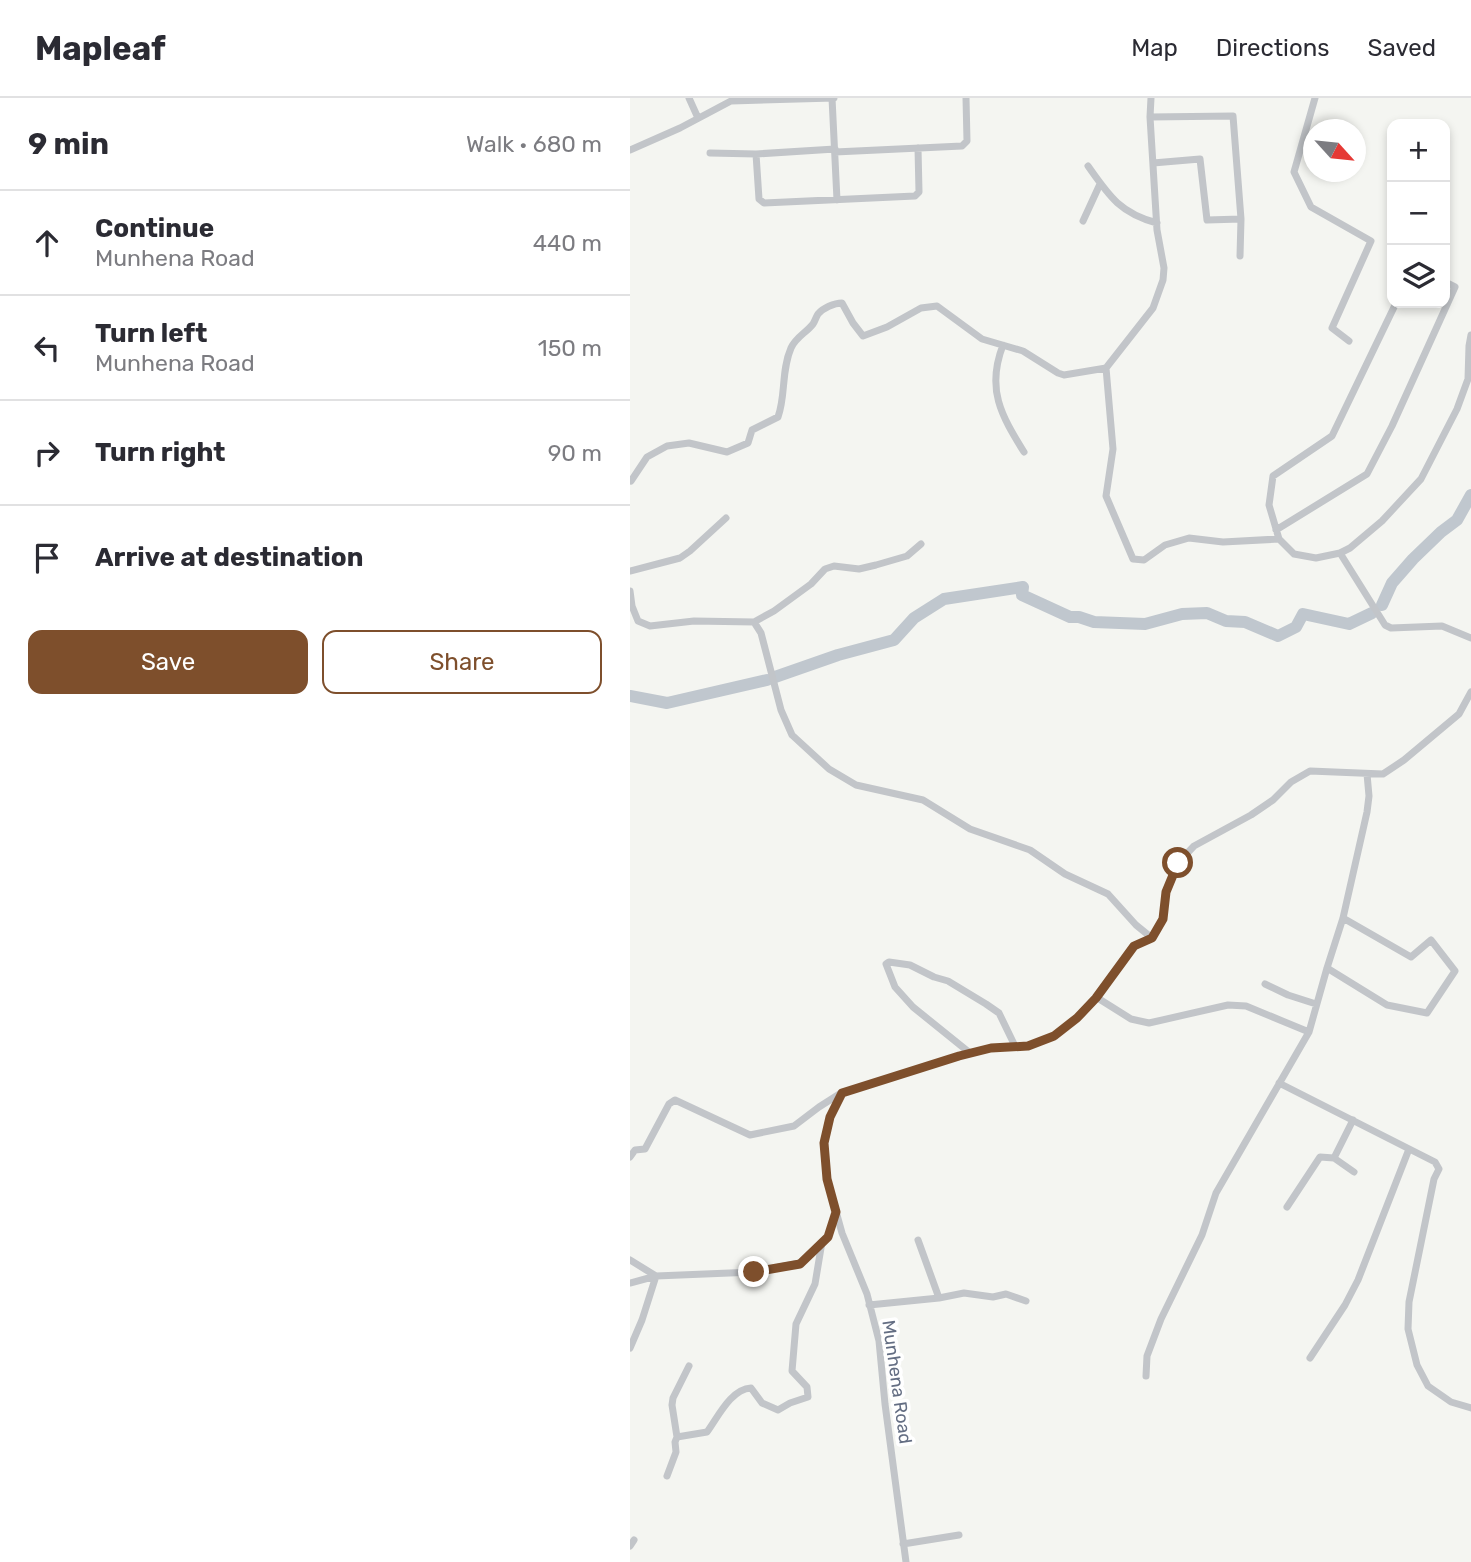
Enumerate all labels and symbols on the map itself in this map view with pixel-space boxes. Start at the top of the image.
north arrow [1303,119,1366,182]
route start [1162,847,1193,878]
route end [738,1256,769,1287]
street label: Munhena Road [877,1319,917,1445]

